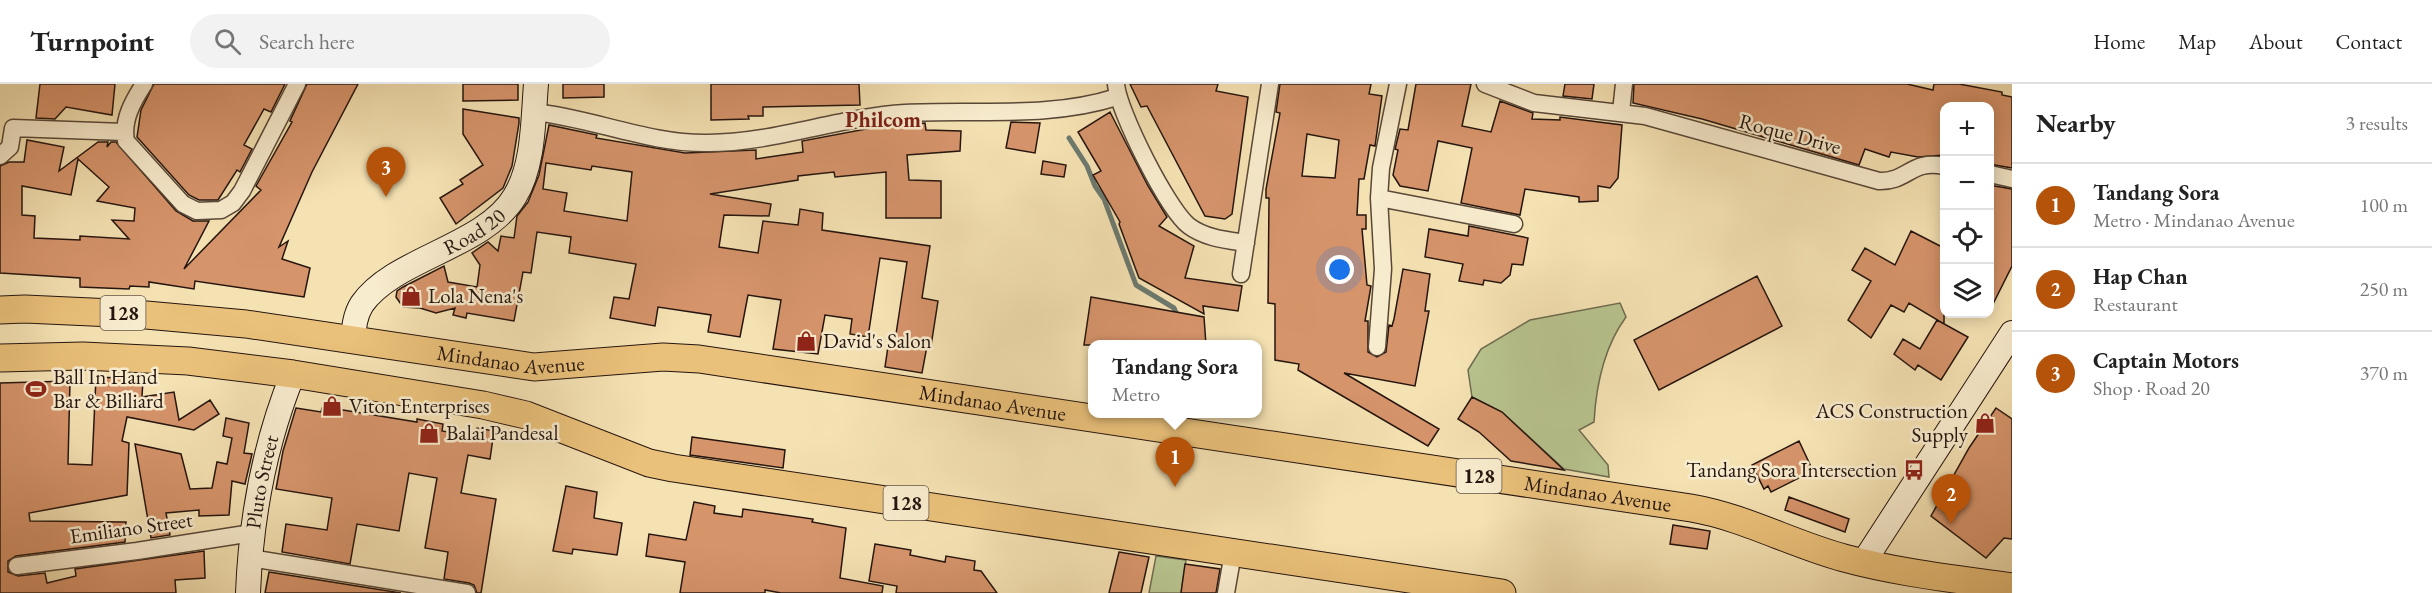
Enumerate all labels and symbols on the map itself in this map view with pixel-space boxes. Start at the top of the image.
district label: Philcom [845,105,921,134]
street label: Roque Drive [1736,107,1844,160]
pin: 3 [366,147,406,197]
street label: Road 20 [439,202,511,261]
your location [1325,255,1354,284]
place label: Lola Nena's [428,282,523,309]
shop icon: Lola Nena's [399,284,423,308]
road number: 128 [100,296,146,330]
place label: David's Salon [823,327,932,354]
shop icon: David's Salon [794,329,818,353]
street label: Mindanao Avenue [435,339,585,381]
place label: Ball In Hand Bar & Billiard [53,363,164,414]
sports icon: Ball In Hand Bar & Billiard [24,377,48,401]
street label: Mindanao Avenue [917,378,1068,427]
place label: Viton Enterprises [349,392,490,419]
shop icon: Viton Enterprises [320,394,344,418]
place label: ACS Construction Supply [1815,397,1969,448]
shop icon: ACS Construction Supply [1973,411,1997,435]
place label: Balai Pandesal [446,419,559,446]
shop icon: Balai Pandesal [417,421,441,445]
street label: Pluto Street [239,432,284,530]
pin: 1 [1156,438,1194,487]
place label: Tandang Sora Intersection [1686,456,1897,483]
bus stop icon: Tandang Sora Intersection [1902,458,1926,482]
road number: 128 [1456,459,1502,493]
street label: Mindanao Avenue [1522,469,1673,518]
pin: 2 [1932,474,1970,524]
road number: 128 [884,486,928,520]
street label: Emiliano Street [68,505,194,549]

